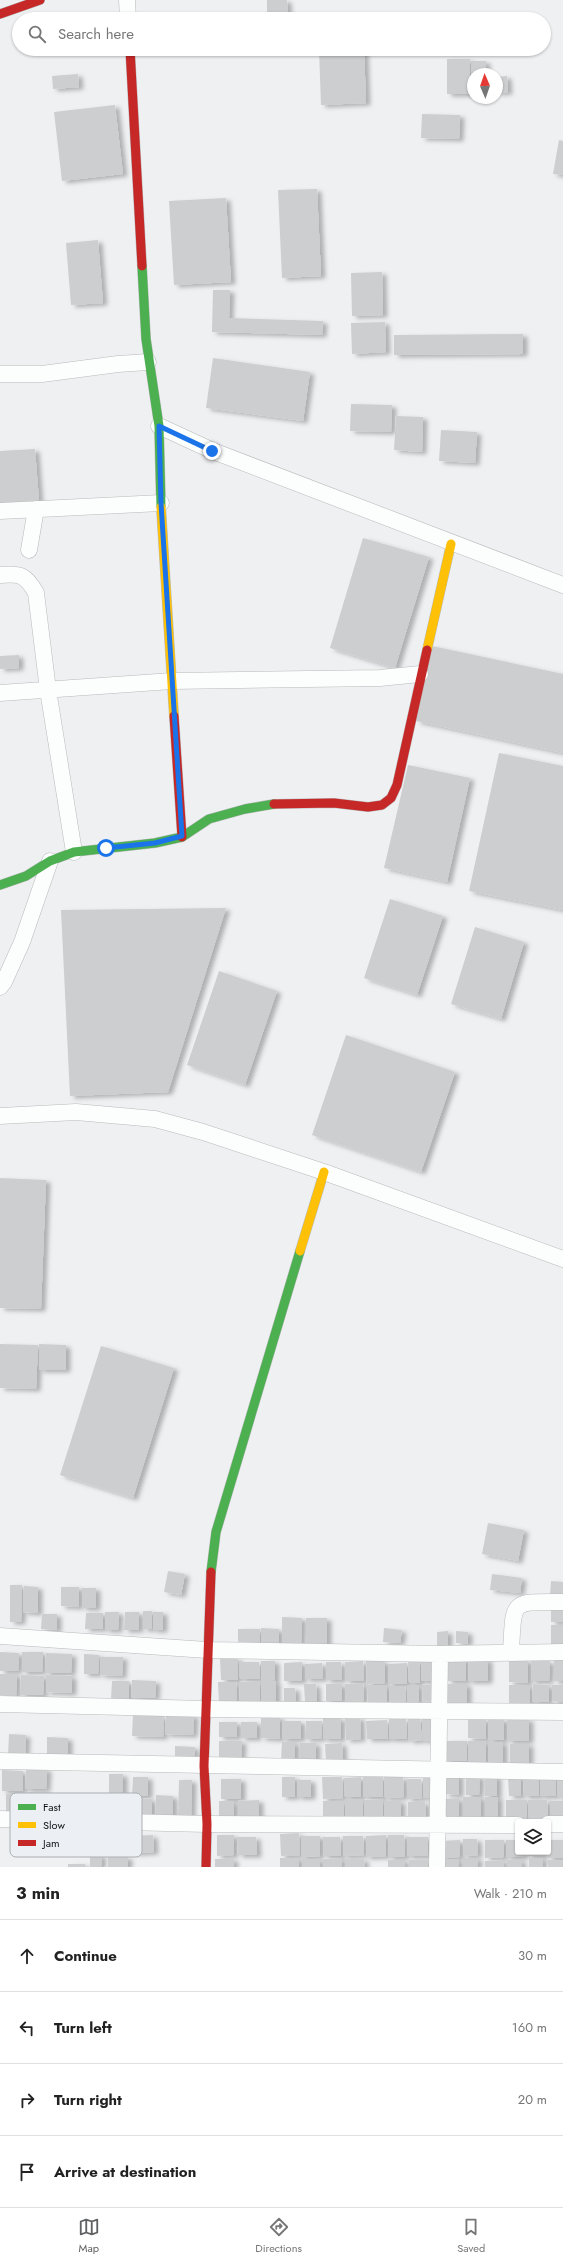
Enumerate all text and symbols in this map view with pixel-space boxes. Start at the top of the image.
search box [12,12,551,56]
icon: search [26,23,48,45]
text: Search here [58,23,134,45]
north arrow [467,68,503,104]
route end [203,442,221,460]
route start [97,839,115,857]
legend [10,1793,142,1857]
text: Fast [43,1799,61,1815]
text: Slow [43,1817,65,1833]
map controls [515,1819,551,1855]
button: layers [515,1819,551,1855]
text: Jam [41,1835,60,1851]
text: 3 min [16,1881,60,1905]
text: Walk · 210 m [474,1884,547,1903]
icon: ahead [16,1945,38,1967]
text: Continue [54,1945,117,1967]
text: 30 m [518,1946,547,1965]
icon: left [16,2017,38,2039]
text: Turn left [54,2017,112,2039]
text: 160 m [512,2018,547,2037]
icon: right [16,2089,38,2111]
text: Turn right [54,2089,122,2111]
text: 20 m [518,2090,547,2109]
icon: arrive [16,2161,38,2183]
text: Arrive at destination [54,2161,196,2183]
tab: Map [78,2216,100,2256]
tab: Directions [255,2216,302,2256]
tab: Saved [457,2216,485,2256]

